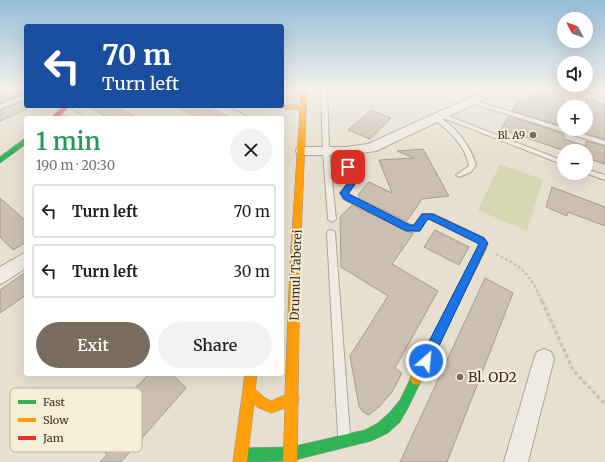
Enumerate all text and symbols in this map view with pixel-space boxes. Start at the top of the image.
north arrow [557,12,593,48]
map controls [557,12,593,180]
text: 70 m [102,37,171,73]
icon: left [36,40,88,92]
button: sound [557,56,593,92]
text: Turn left [102,72,179,95]
button: + [557,100,593,136]
text: 1 min [36,126,101,157]
button: close [230,129,272,171]
place label: Bl. A9 [498,129,525,142]
marker: Bl. A9 [528,130,538,140]
button: − [557,144,593,180]
pin [331,150,365,184]
icon: arrive [337,156,359,178]
text: 190 m · 20:30 [36,157,115,174]
icon: left [38,200,60,222]
text: Turn left [72,202,138,221]
text: 70 m [234,202,270,221]
street label: Drumul Taberei [286,229,305,321]
icon: left [38,260,60,282]
text: Turn left [72,262,138,281]
text: 30 m [233,262,270,281]
button: Exit [36,322,150,368]
button: Share [158,322,272,368]
position arrow [405,340,447,382]
place label: Bl. OD2 [468,368,517,386]
marker: Bl. OD2 [455,372,465,382]
legend [10,388,142,452]
text: Fast [43,395,66,409]
text: Slow [43,413,69,427]
text: Jam [42,431,64,445]

